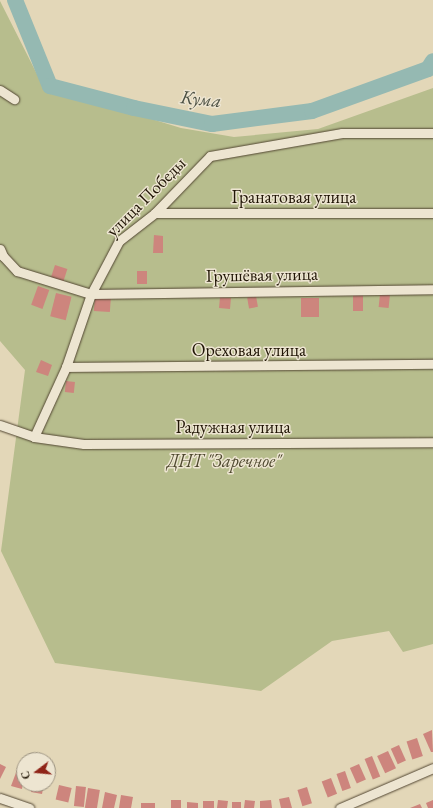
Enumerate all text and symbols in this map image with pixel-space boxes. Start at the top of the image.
water label: Кума [180,86,222,112]
street label: улица Победы [102,153,190,241]
street label: Гранатовая улица [231,186,357,208]
street label: Грушёвая улица [206,263,318,287]
street label: Ореховая улица [192,339,306,361]
street label: Радужная улица [175,416,291,438]
park label: ДНТ "Заречное" [167,450,281,472]
north arrow [16,752,56,792]
text: С [18,769,33,781]

